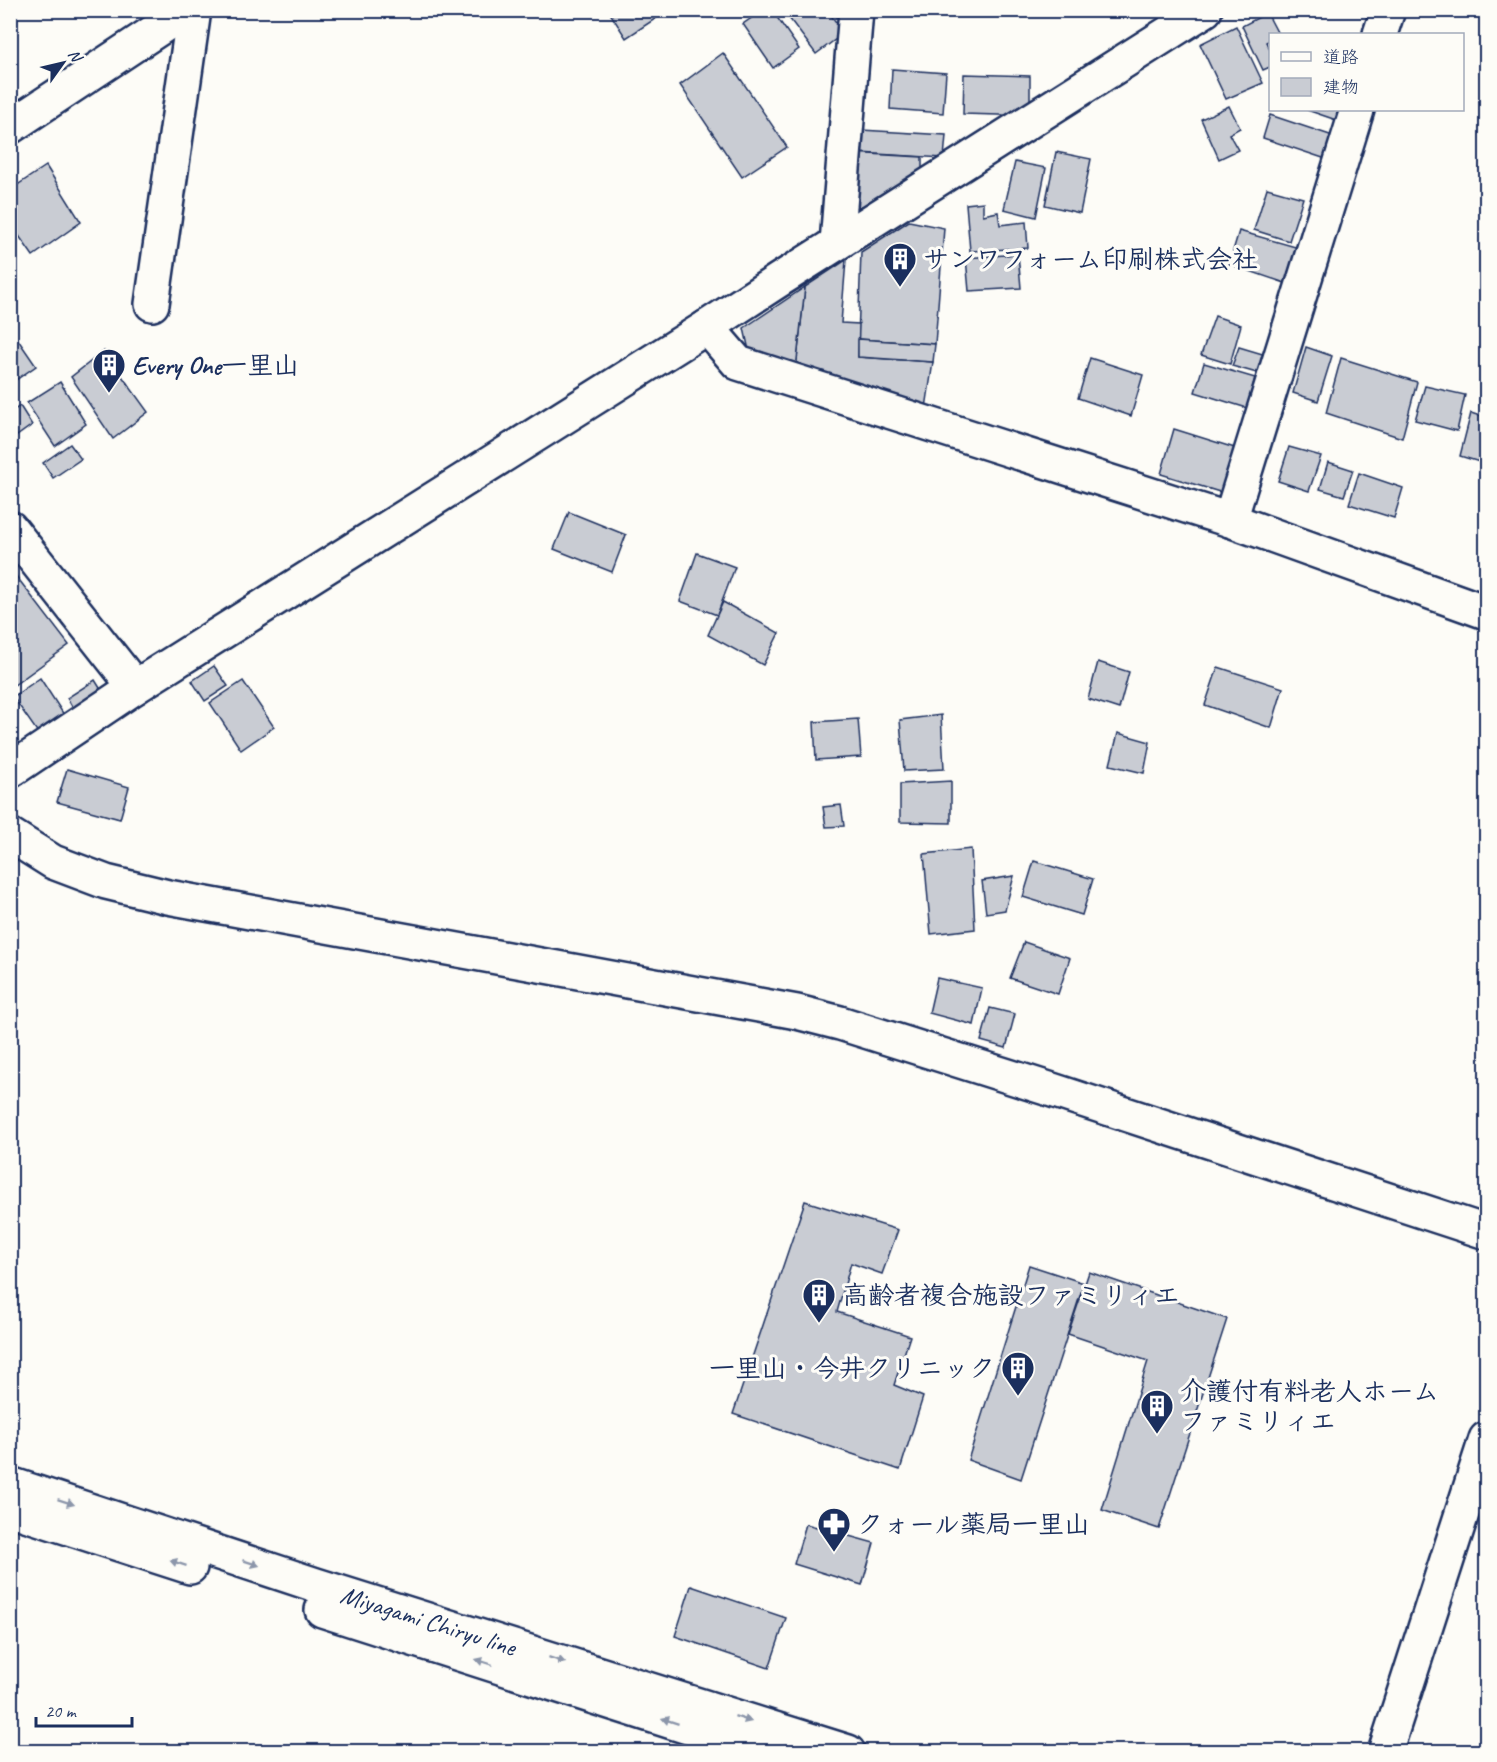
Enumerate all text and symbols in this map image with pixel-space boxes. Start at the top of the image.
north arrow [33,33,93,93]
legend [1269,33,1464,111]
text: N [64,45,87,67]
text: 道路 [1323,46,1359,68]
text: 建物 [1323,76,1359,98]
building icon: サンワフォーム印刷株式会社 [882,241,918,288]
place label: サンワフォーム印刷株式会社 [923,243,1258,276]
building icon: Every One一里山 [91,347,127,394]
place label: Every One一里山 [132,349,299,382]
building icon: 高齢者複合施設ファミリィエ [801,1277,837,1324]
place label: 高齢者複合施設ファミリィエ [842,1279,1180,1312]
building icon: 一里山・今井クリニック [1000,1350,1036,1397]
place label: 一里山・今井クリニック [709,1352,995,1385]
place label: 介護付有料老人ホーム ファミリィエ [1180,1375,1439,1438]
building icon: 介護付有料老人ホーム ファミリィエ [1139,1388,1175,1435]
one-way arrow [57,1498,75,1507]
pharmacy icon: クォール薬局一里山 [816,1506,852,1553]
place label: クォール薬局一里山 [857,1508,1090,1541]
one-way arrow [169,1558,187,1568]
one-way arrow [242,1559,260,1569]
street label: Miyagami Chiryu line [337,1577,521,1664]
one-way arrow [475,1656,493,1666]
one-way arrow [548,1656,566,1665]
scale bar [36,1690,132,1728]
text: 20 m [45,1700,78,1722]
one-way arrow [734,1714,752,1724]
one-way arrow [661,1716,679,1725]

